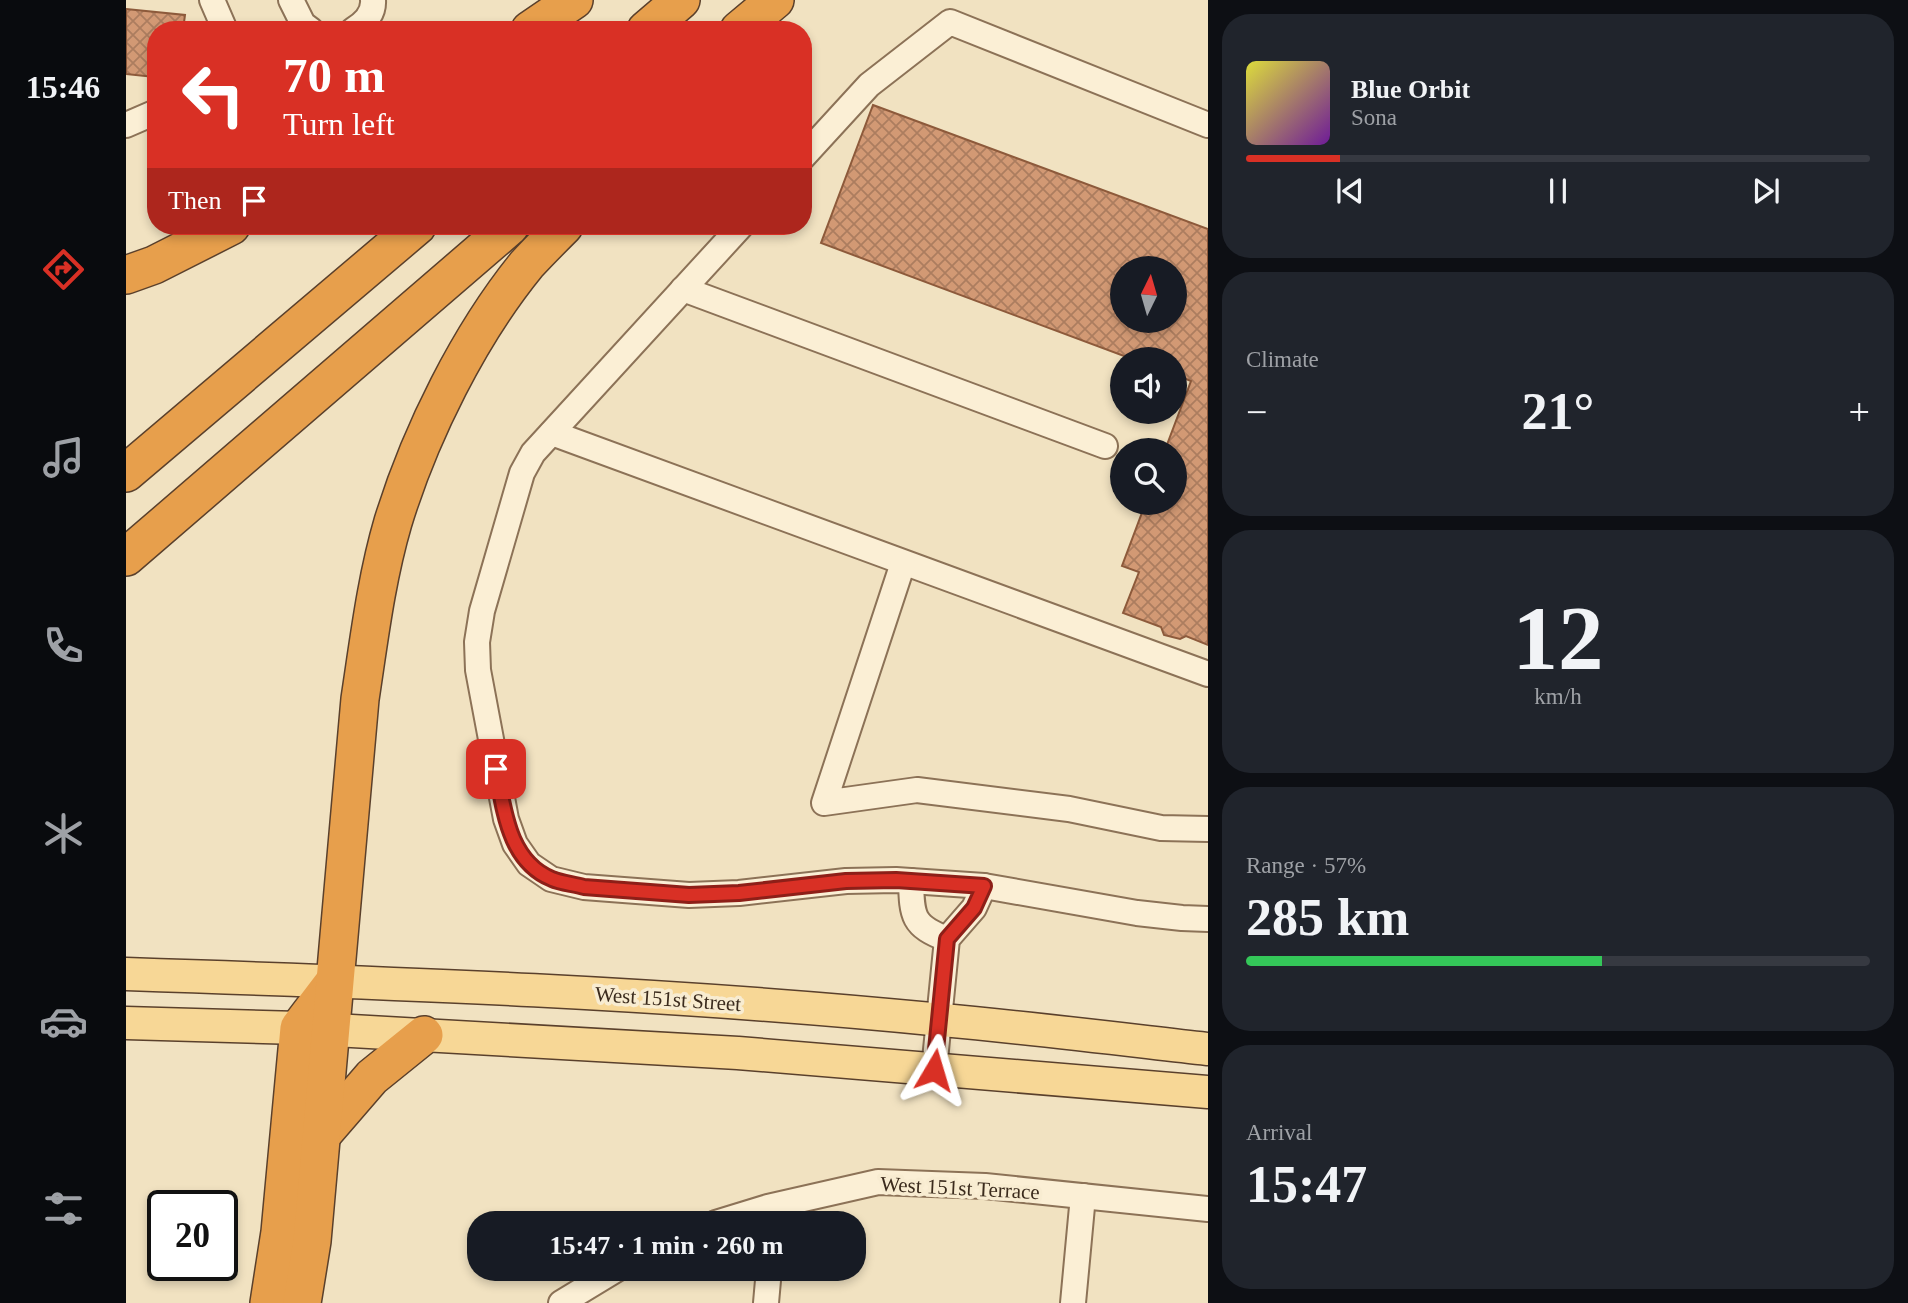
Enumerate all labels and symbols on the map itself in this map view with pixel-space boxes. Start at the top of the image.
north arrow [1110,256,1186,332]
pin [466,739,526,799]
street label: West 151st Street [594,982,742,1016]
position arrow [897,1033,971,1107]
street label: West 151st Terrace [880,1172,1040,1204]
speed limit sign: 20 [147,1190,238,1281]

